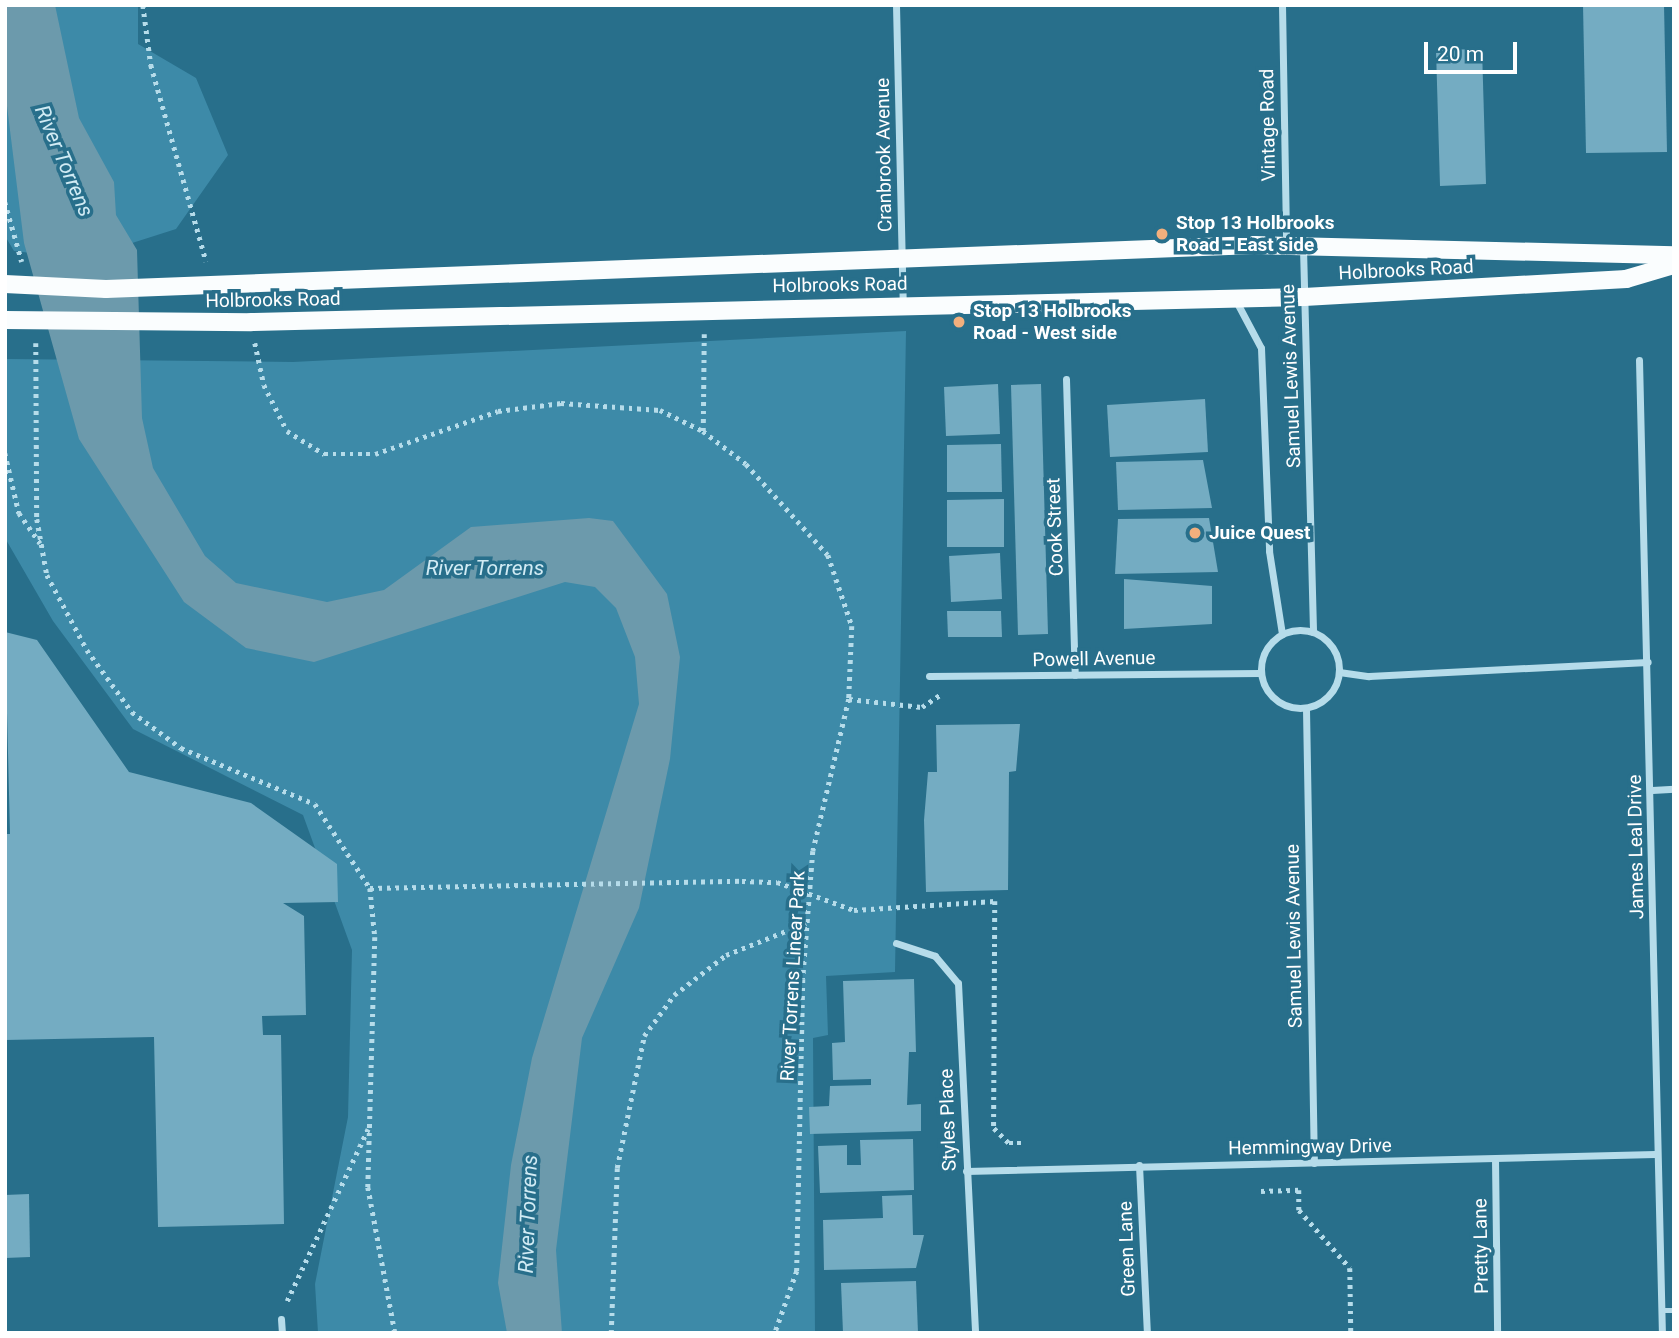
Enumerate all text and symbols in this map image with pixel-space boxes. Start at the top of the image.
scale bar [1427,28,1520,72]
text: 20 m [1437,42,1484,66]
street label: Vintage Road [1256,68,1280,182]
street label: Cranbrook Avenue [871,78,897,232]
water label: River Torrens [29,101,99,221]
place label: Stop 13 Holbrooks Road - East side [1176,212,1334,256]
marker: Stop 13 Holbrooks Road - East side [1154,226,1170,242]
street label: Holbrooks Road [1338,255,1474,285]
street label: Holbrooks Road [772,272,908,298]
street label: Samuel Lewis Avenue [1276,284,1306,468]
street label: Holbrooks Road [205,287,341,313]
place label: Stop 13 Holbrooks Road - West side [973,300,1131,344]
marker: Stop 13 Holbrooks Road - West side [951,314,967,330]
street label: Cook Street [1042,477,1068,577]
place label: Juice Quest [1209,522,1310,544]
marker: Juice Quest [1187,525,1203,541]
water label: River Torrens [425,555,545,581]
street label: Powell Avenue [1032,647,1156,671]
street label: James Leal Drive [1623,774,1649,920]
street label: Samuel Lewis Avenue [1281,844,1307,1028]
street label: River Torrens Linear Park [776,870,810,1082]
street label: Styles Place [935,1068,961,1172]
street label: Hemmingway Drive [1228,1134,1392,1160]
water label: River Torrens [513,1154,543,1274]
street label: Pretty Lane [1469,1198,1493,1294]
street label: Green Lane [1114,1201,1140,1297]

